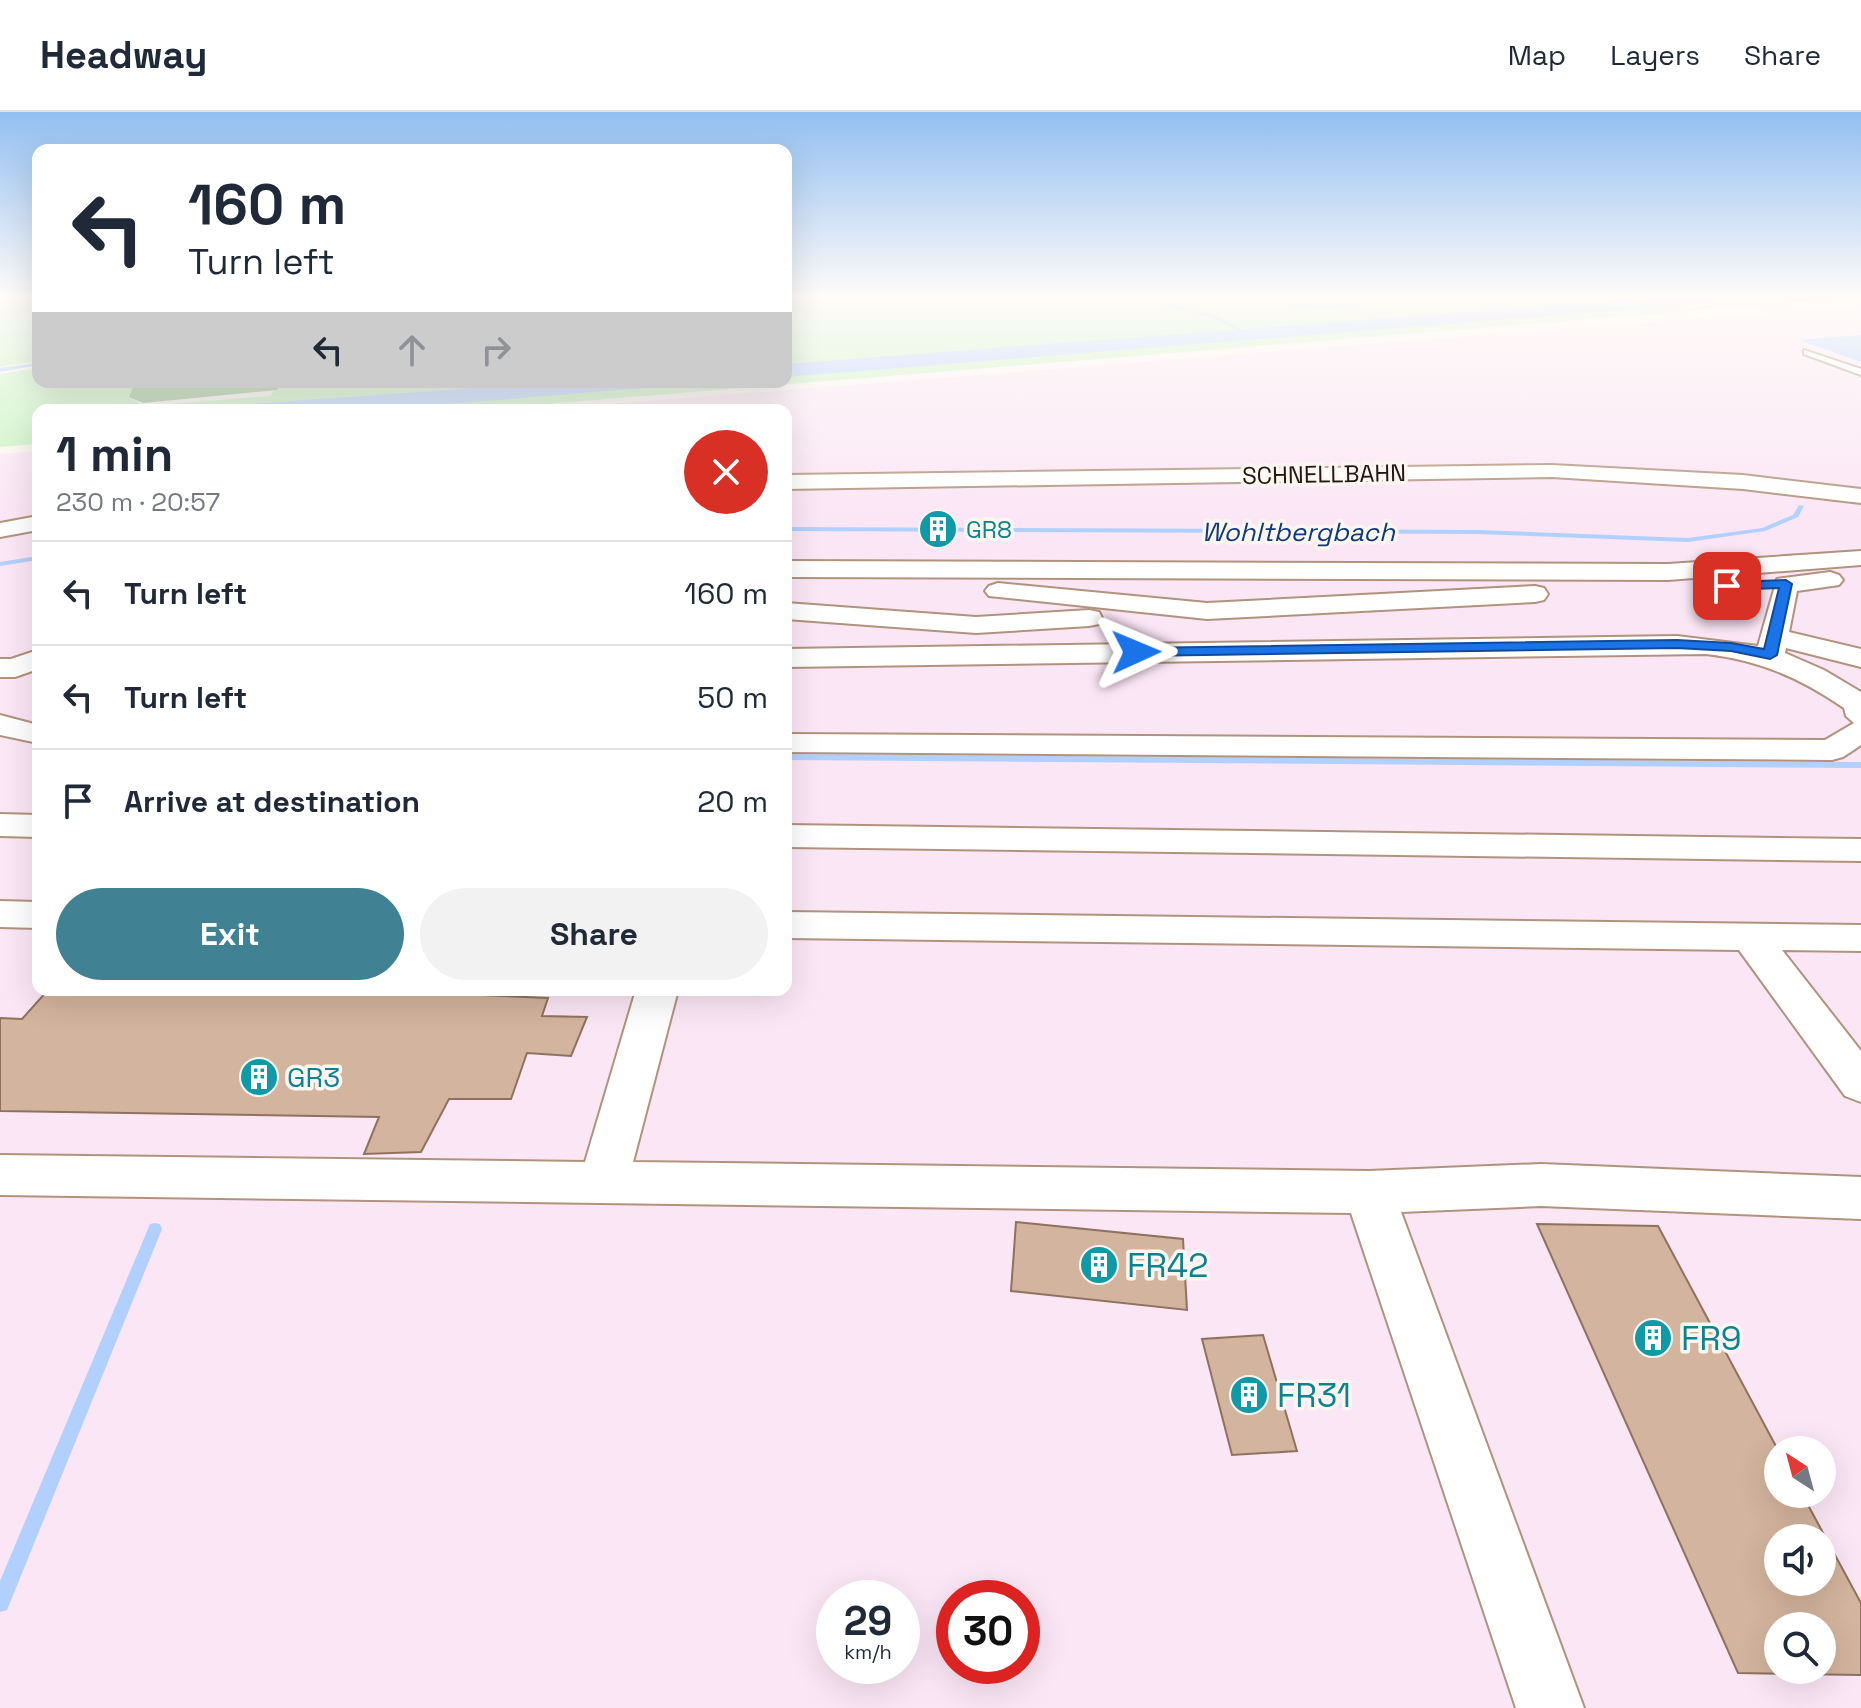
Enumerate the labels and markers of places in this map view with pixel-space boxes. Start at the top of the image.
building icon: GR8 [917,508,959,550]
place label: GR8 [966,514,1012,545]
pin [1693,552,1761,620]
building icon: GR3 [238,1056,280,1098]
place label: GR3 [287,1059,340,1095]
building icon: FR42 [1078,1244,1120,1286]
place label: FR42 [1127,1244,1209,1287]
building icon: FR9 [1632,1317,1674,1359]
place label: FR9 [1681,1317,1742,1360]
building icon: FR31 [1228,1374,1270,1416]
place label: FR31 [1277,1374,1351,1417]

